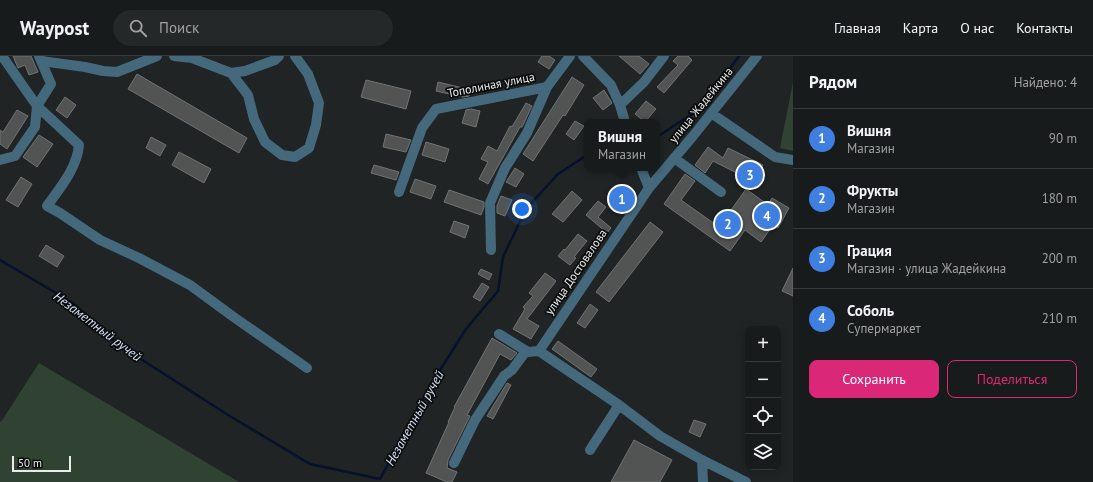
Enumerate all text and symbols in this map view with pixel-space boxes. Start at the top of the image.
search box [113,10,393,46]
text: Waypost [20,16,89,40]
icon: search [127,17,149,39]
text: Поиск [159,18,199,37]
text: Главная [834,19,881,37]
text: Карта [903,19,938,37]
text: О нас [960,19,994,37]
text: Контакты [1016,19,1073,37]
street label: улица Жадейкина [665,64,736,146]
street label: Тополиная улица [446,69,536,100]
text: Рядом [809,71,857,93]
text: Найдено: 4 [1014,74,1077,91]
popup [584,119,660,171]
text: Вишня [847,121,891,140]
text: Вишня [598,127,642,146]
text: 1 [818,130,826,147]
text: 90 m [1049,130,1077,147]
text: Магазин [847,140,895,157]
text: Магазин [598,146,646,163]
pin: 3 [737,160,763,190]
text: Фрукты [847,181,898,200]
pin: 1 [609,184,635,214]
text: 2 [818,190,826,207]
text: 180 m [1042,190,1077,207]
your location [512,199,532,219]
text: Магазин [847,200,895,217]
pin: 4 [754,201,780,231]
pin: 2 [715,209,741,239]
street label: улица Достовалова [541,226,610,317]
text: Грация [847,241,892,260]
text: 3 [818,250,826,267]
text: 200 m [1042,250,1077,267]
text: Магазин · улица Жадейкина [847,260,1006,277]
water label: Незаметный ручей [50,288,145,365]
text: Соболь [847,301,894,320]
text: 4 [818,310,826,327]
text: 210 m [1042,310,1077,327]
text: Супермаркет [847,320,921,337]
map controls [745,326,781,470]
button: + [745,326,781,362]
button: Сохранить [809,360,939,398]
button: Поделиться [947,360,1077,398]
button: − [745,362,781,398]
water label: Незаметный ручей [381,367,448,469]
button: locate [745,398,781,434]
button: layers [745,434,781,470]
scale bar [12,454,71,473]
text: 50 m [18,456,42,470]

